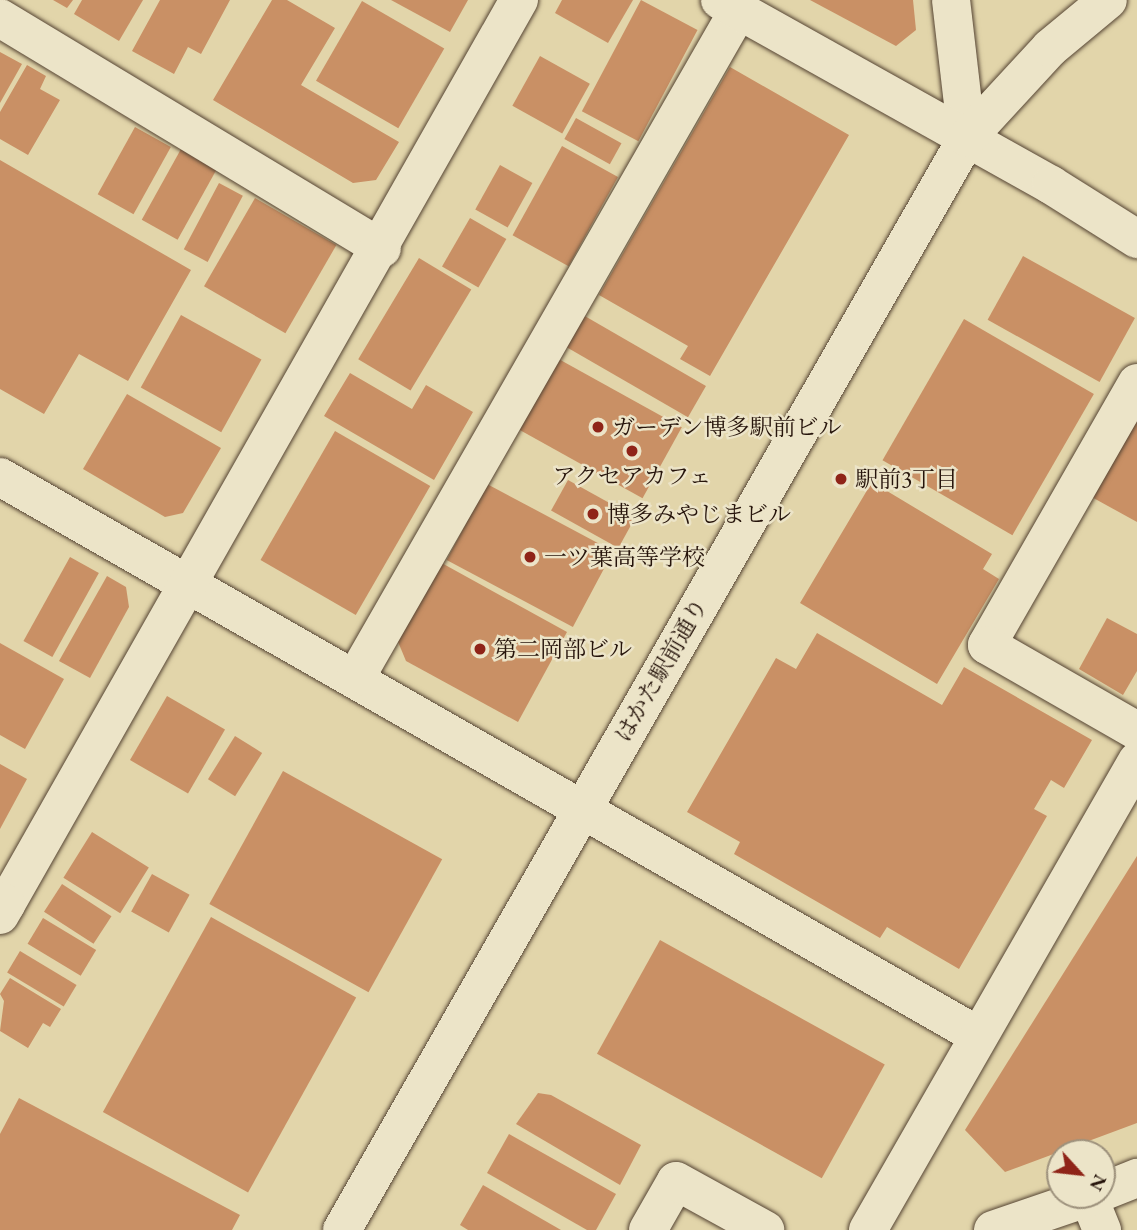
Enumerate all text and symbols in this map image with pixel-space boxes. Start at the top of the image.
place label: ガーデン博多駅前ビル [612,413,842,441]
marker: ガーデン博多駅前ビル [590,419,606,435]
marker: アクセアカフェ [624,443,640,459]
place label: アクセアカフェ [552,462,712,490]
place label: 駅前3丁目 [855,465,958,493]
marker: 駅前3丁目 [833,471,849,487]
place label: 博多みやじまビル [607,500,791,528]
marker: 博多みやじまビル [585,506,601,522]
place label: 一ツ葉高等学校 [544,543,705,571]
marker: 一ツ葉高等学校 [522,549,538,565]
street label: はかた駅前通り [609,593,713,747]
place label: 第二岡部ビル [494,635,632,663]
marker: 第二岡部ビル [472,641,488,657]
north arrow [1046,1139,1116,1209]
text: N [1084,1170,1113,1195]

